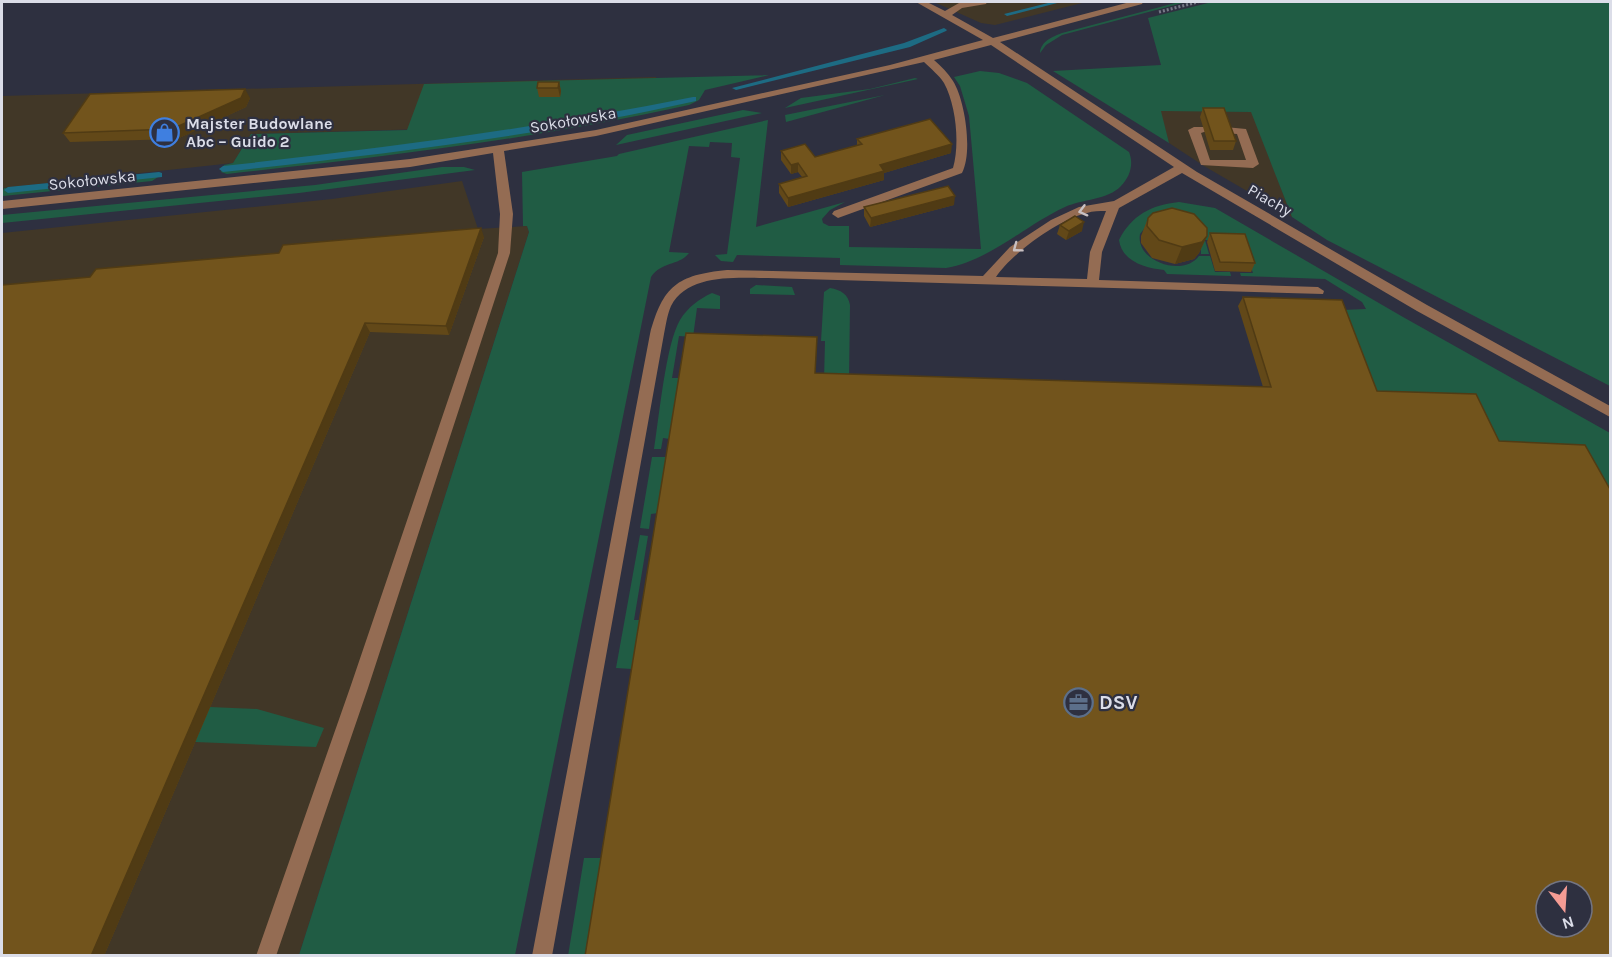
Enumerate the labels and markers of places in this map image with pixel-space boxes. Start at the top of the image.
place label: Majster Budowlane Abc – Guido 2 [186,114,332,151]
shop icon: Majster Budowlane Abc – Guido 2 [149,116,181,148]
office icon: DSV [1062,686,1094,718]
place label: DSV [1099,691,1138,714]

